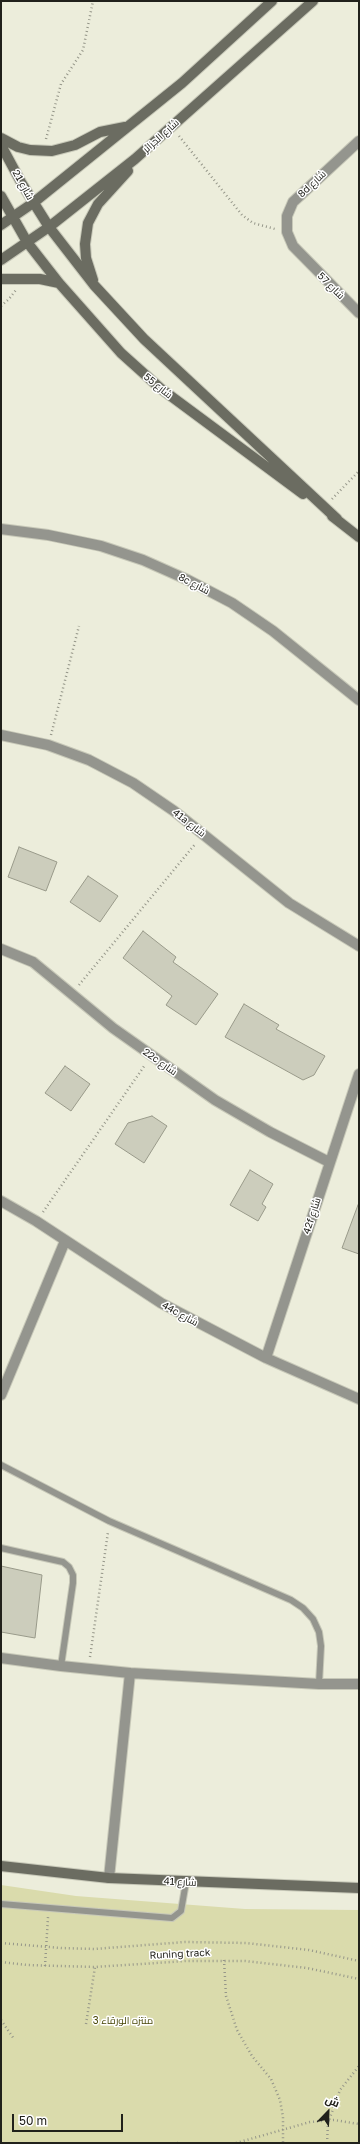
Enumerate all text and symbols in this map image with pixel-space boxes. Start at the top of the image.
street label: شارع الجزائر [140,117,182,155]
street label: شارع 21 [10,168,36,202]
street label: 8d شارع [295,168,329,200]
street label: شارع 57 [315,270,347,302]
street label: شارع 55 [141,371,175,401]
street label: 8c شارع [176,571,212,597]
street label: 41a شارع [170,806,208,840]
street label: 22c شارع [141,1046,179,1078]
street label: 42f شارع [301,1196,323,1236]
street label: 44c شارع [160,1299,200,1329]
street label: شارع 41 [163,1875,197,1889]
street label: Runing track [149,1946,211,1962]
park label: منتزه الورقاء 3 [93,2015,153,2027]
north arrow [308,2092,348,2132]
text: ش [324,2092,342,2109]
scale bar [14,2106,125,2132]
text: 50 m [19,2113,47,2128]

